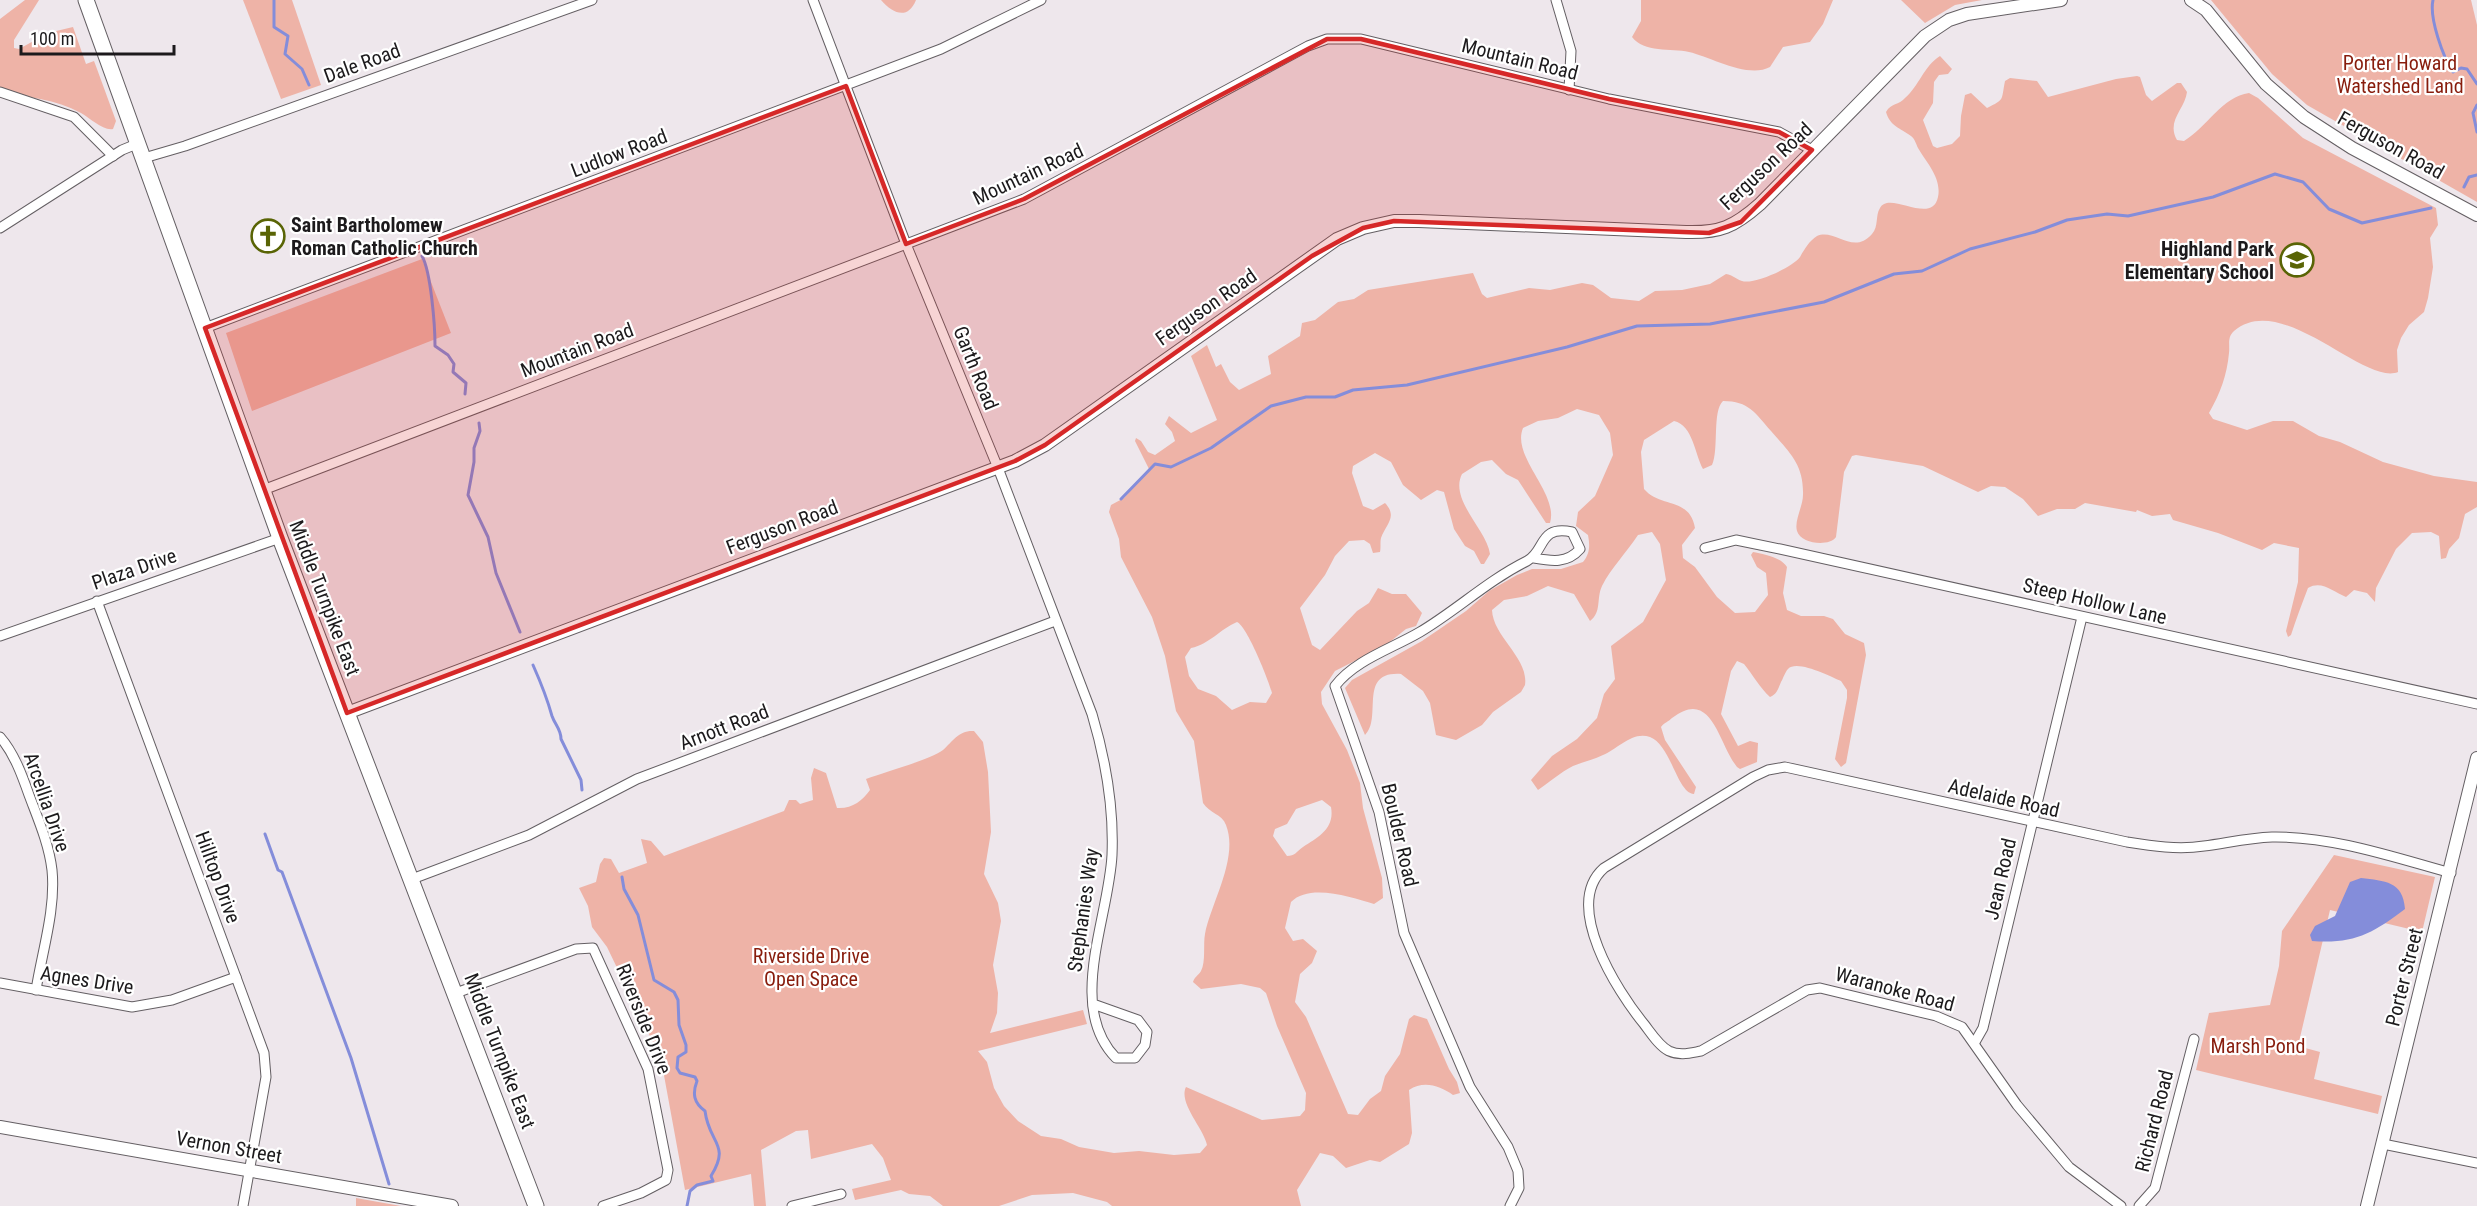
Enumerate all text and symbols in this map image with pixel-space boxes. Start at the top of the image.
scale bar [21,18,174,56]
text: 100 m [30,28,74,49]
street label: Mountain Road [1459,33,1581,85]
street label: Dale Road [320,38,404,88]
park label: Porter Howard Watershed Land [2336,51,2464,98]
street label: Ferguson Road [2334,106,2448,184]
street label: Ferguson Road [1715,117,1817,215]
street label: Ludlow Road [568,124,670,182]
street label: Mountain Road [969,138,1087,210]
place label: Saint Bartholomew Roman Catholic Church [291,213,478,260]
church icon: Saint Bartholomew Roman Catholic Church [250,218,286,254]
place label: Highland Park Elementary School [2125,237,2274,284]
school or university icon: Highland Park Elementary School [2279,242,2315,278]
street label: Ferguson Road [1151,263,1261,351]
street label: Mountain Road [517,317,637,383]
street label: Garth Road [948,323,1004,413]
street label: Ferguson Road [723,495,841,559]
street label: Middle Turnpike East [284,517,366,679]
street label: Plaza Drive [88,543,180,595]
street label: Steep Hollow Lane [2021,573,2169,629]
street label: Arnott Road [676,699,772,755]
street label: Arcellia Drive [19,749,75,855]
street label: Adelaide Road [1946,774,2062,822]
street label: Boulder Road [1376,781,1424,889]
street label: Hilltop Drive [190,828,246,926]
street label: Jean Road [1979,836,2021,922]
street label: Stephanies Way [1062,847,1104,973]
street label: Porter Street [2380,925,2428,1029]
park label: Riverside Drive Open Space [753,944,869,991]
street label: Riverside Drive [611,960,677,1078]
street label: Agnes Drive [39,961,135,999]
street label: Waranoke Road [1833,962,1957,1016]
street label: Middle Turnpike East [459,970,541,1132]
park label: Marsh Pond [2211,1034,2305,1058]
street label: Richard Road [2130,1068,2178,1174]
street label: Vernon Street [174,1126,284,1168]

